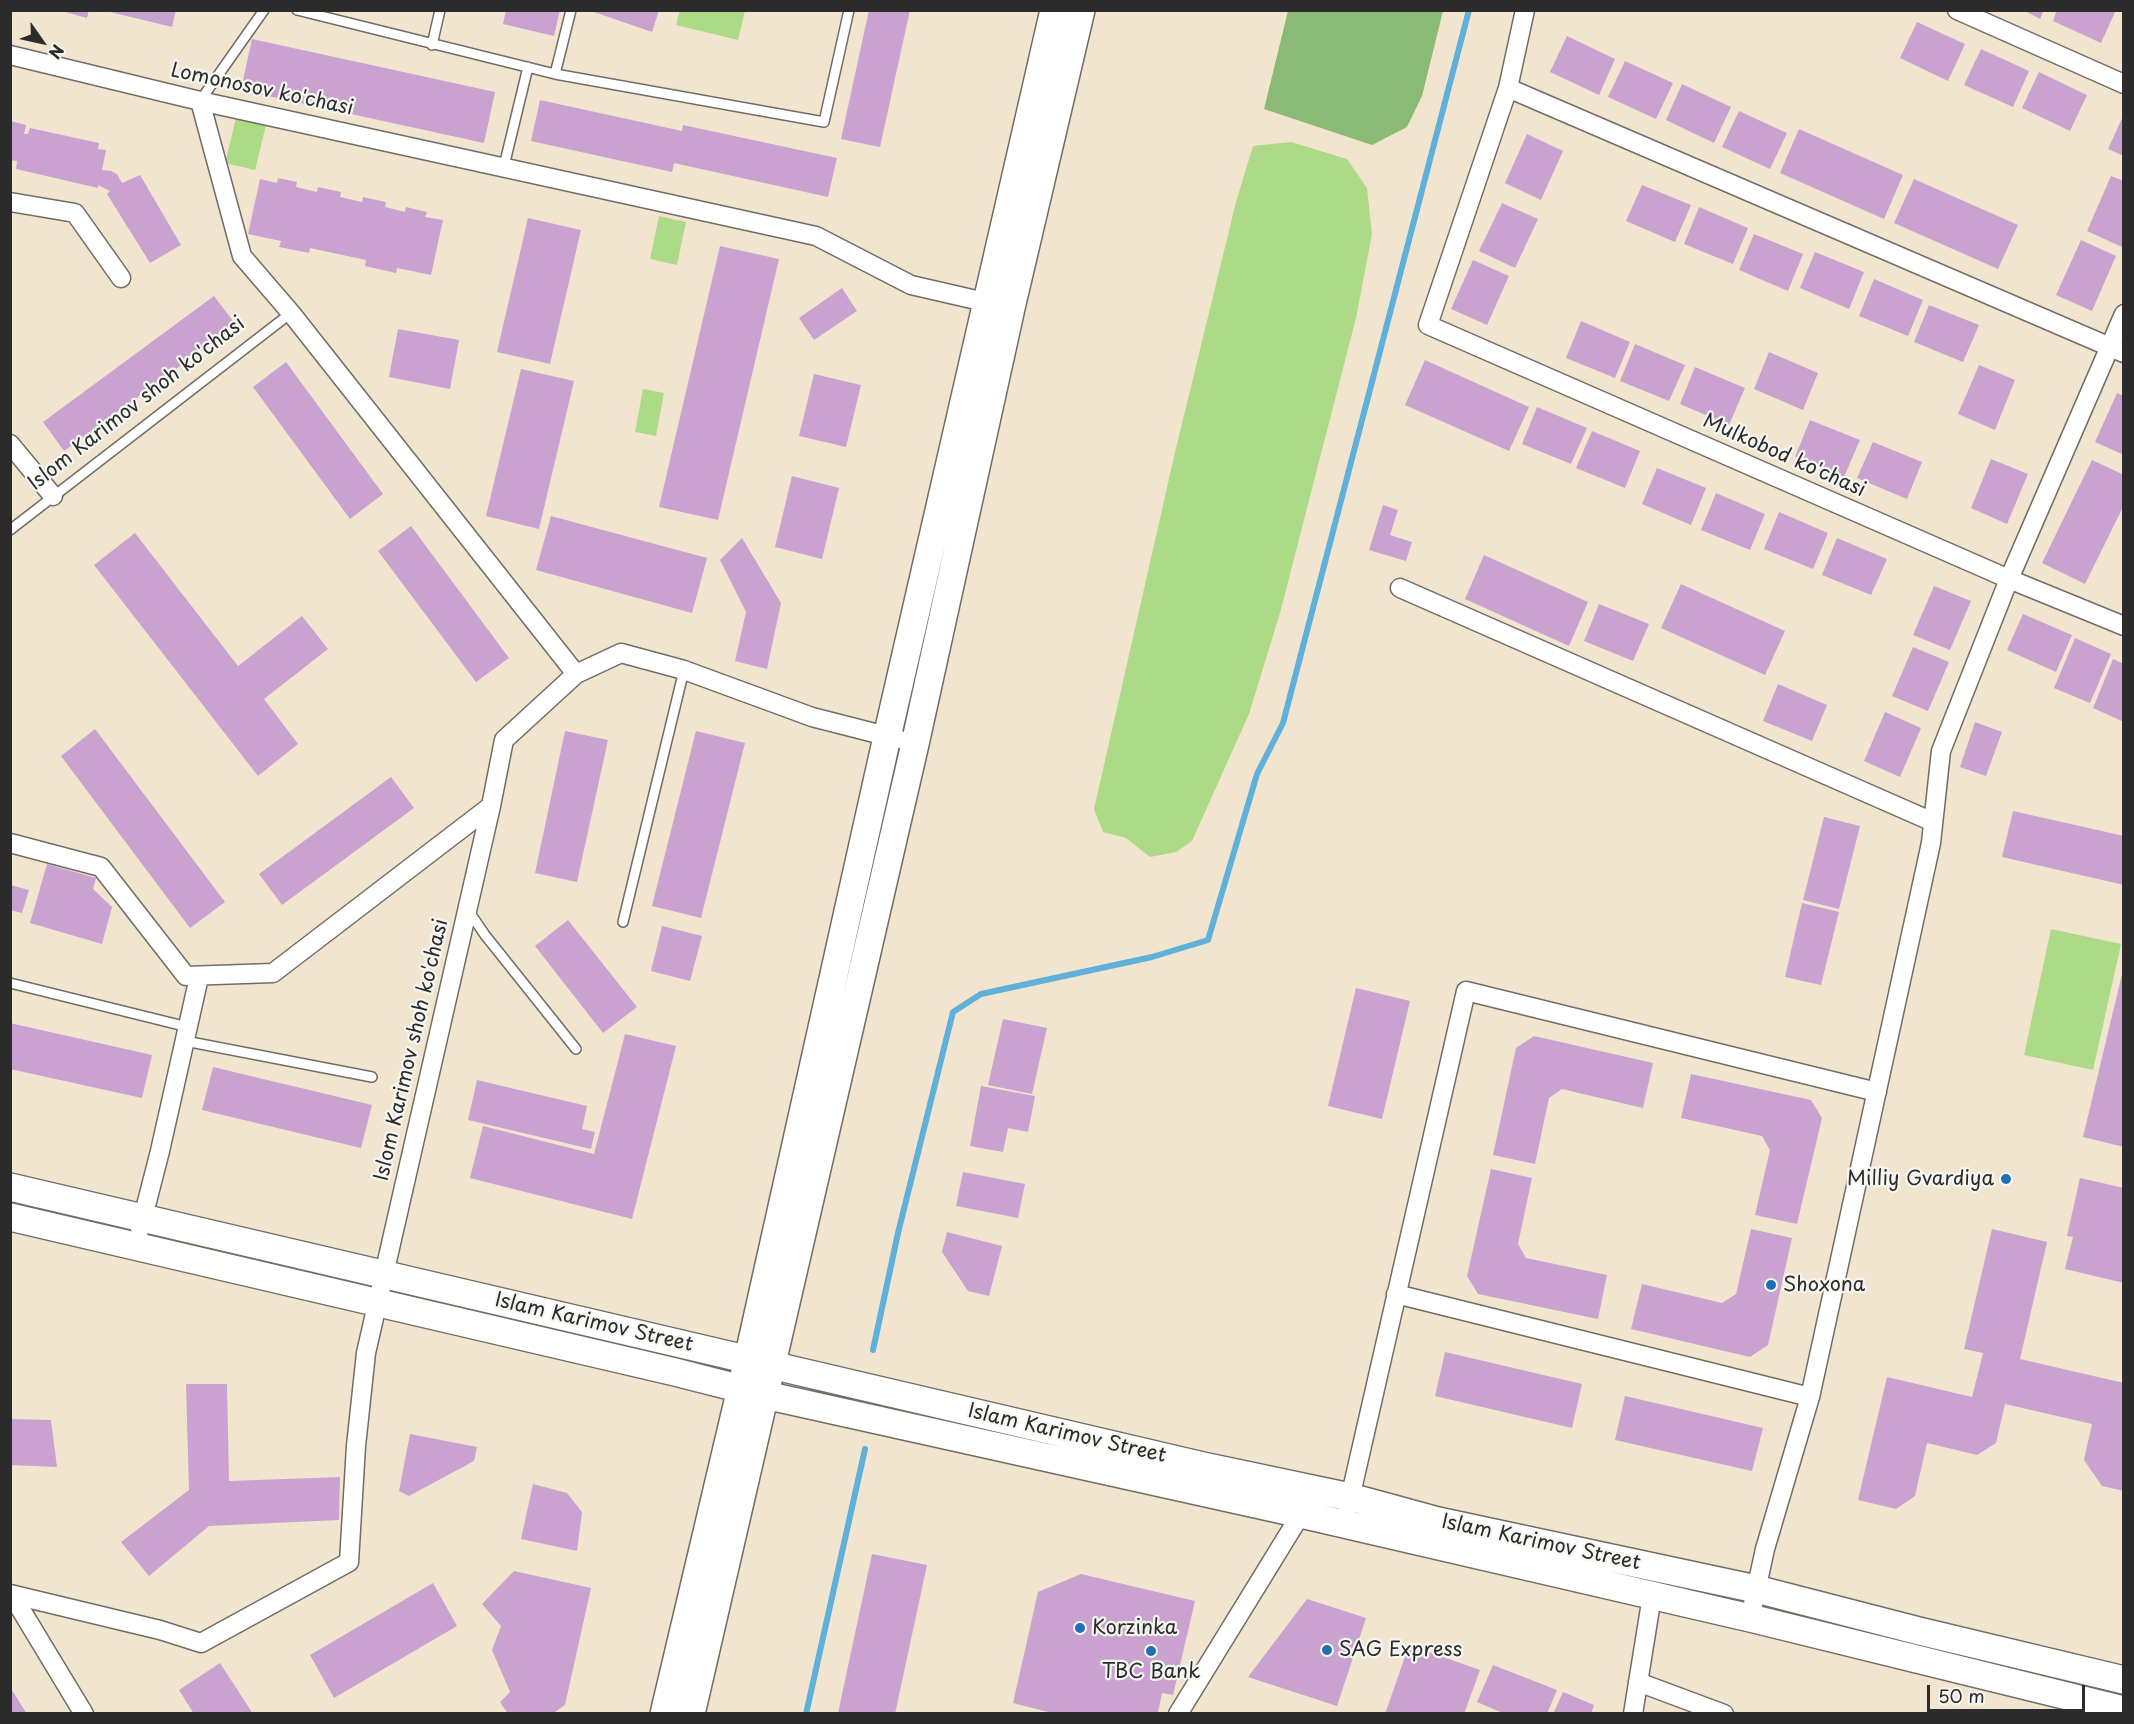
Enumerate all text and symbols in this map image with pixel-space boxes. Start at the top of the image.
north arrow [12,12,72,72]
text: N [43,40,70,64]
street label: Lomonosov ko'chasi [168,59,356,121]
street label: Islom Karimov shoh ko'chasi [24,312,250,496]
street label: Mulkobod ko'chasi [1699,409,1869,503]
street label: Islom Karimov shoh ko'chasi [370,917,454,1183]
place label: Milliy Gvardiya [1847,1167,1994,1191]
marker: Milliy Gvardiya [1999,1172,2013,1186]
place label: Shoxona [1783,1273,1865,1297]
marker: Shoxona [1764,1278,1778,1292]
street label: Islam Karimov Street [493,1289,695,1357]
street label: Islam Karimov Street [966,1400,1168,1468]
street label: Islam Karimov Street [1439,1510,1643,1576]
place label: Korzinka [1092,1616,1177,1640]
marker: Korzinka [1073,1621,1087,1635]
place label: SAG Express [1339,1638,1462,1662]
marker: SAG Express [1320,1643,1334,1657]
marker: TBC Bank [1144,1644,1158,1658]
place label: TBC Bank [1102,1660,1200,1684]
scale bar [1930,1673,2088,1711]
text: 50 m [1938,1682,1985,1709]

